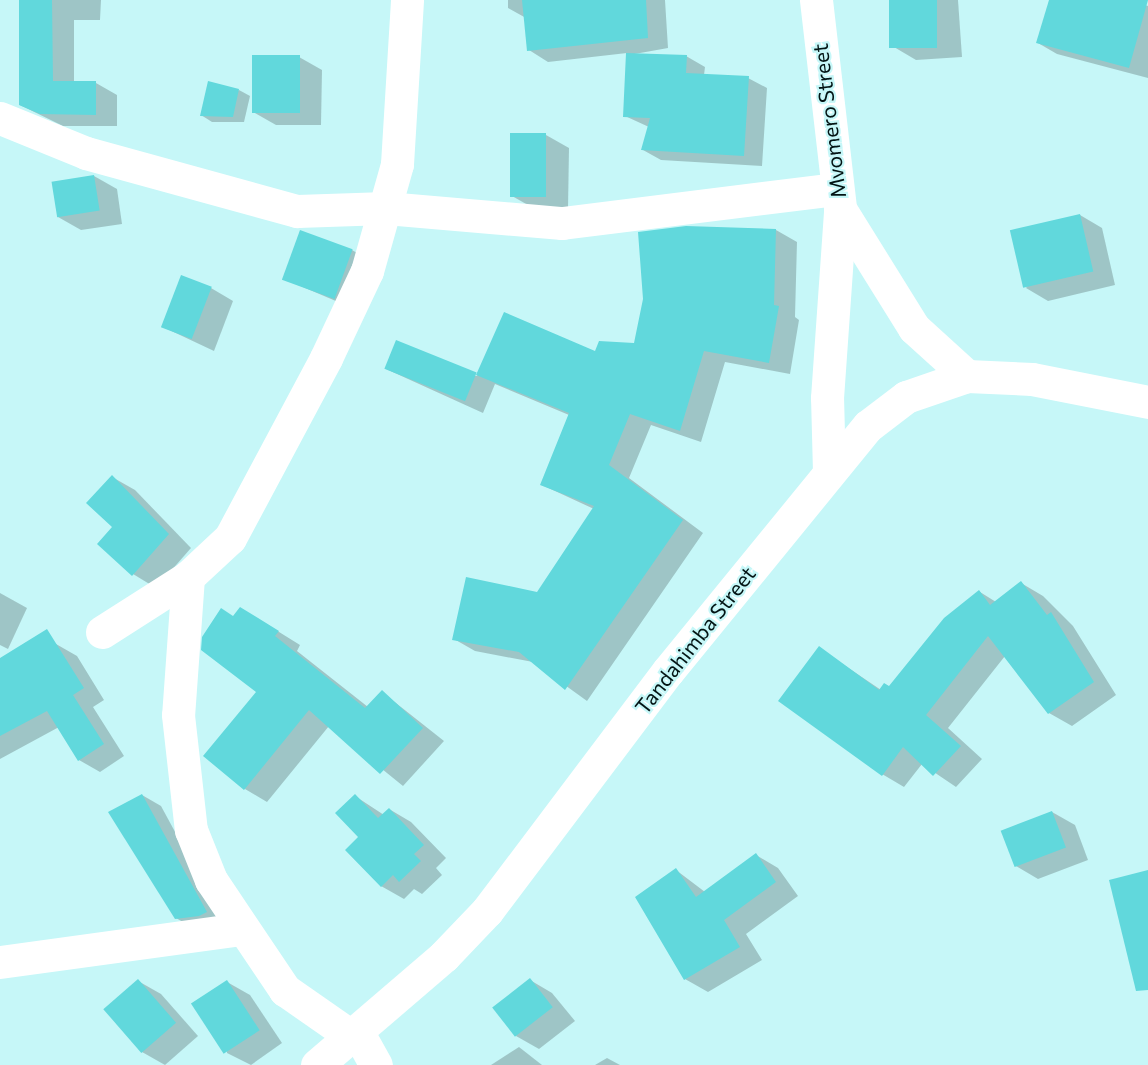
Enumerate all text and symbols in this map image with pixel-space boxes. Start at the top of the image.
street label: Mvomero Street [807,42,851,200]
street label: Tandahimba Street [630,561,760,719]

